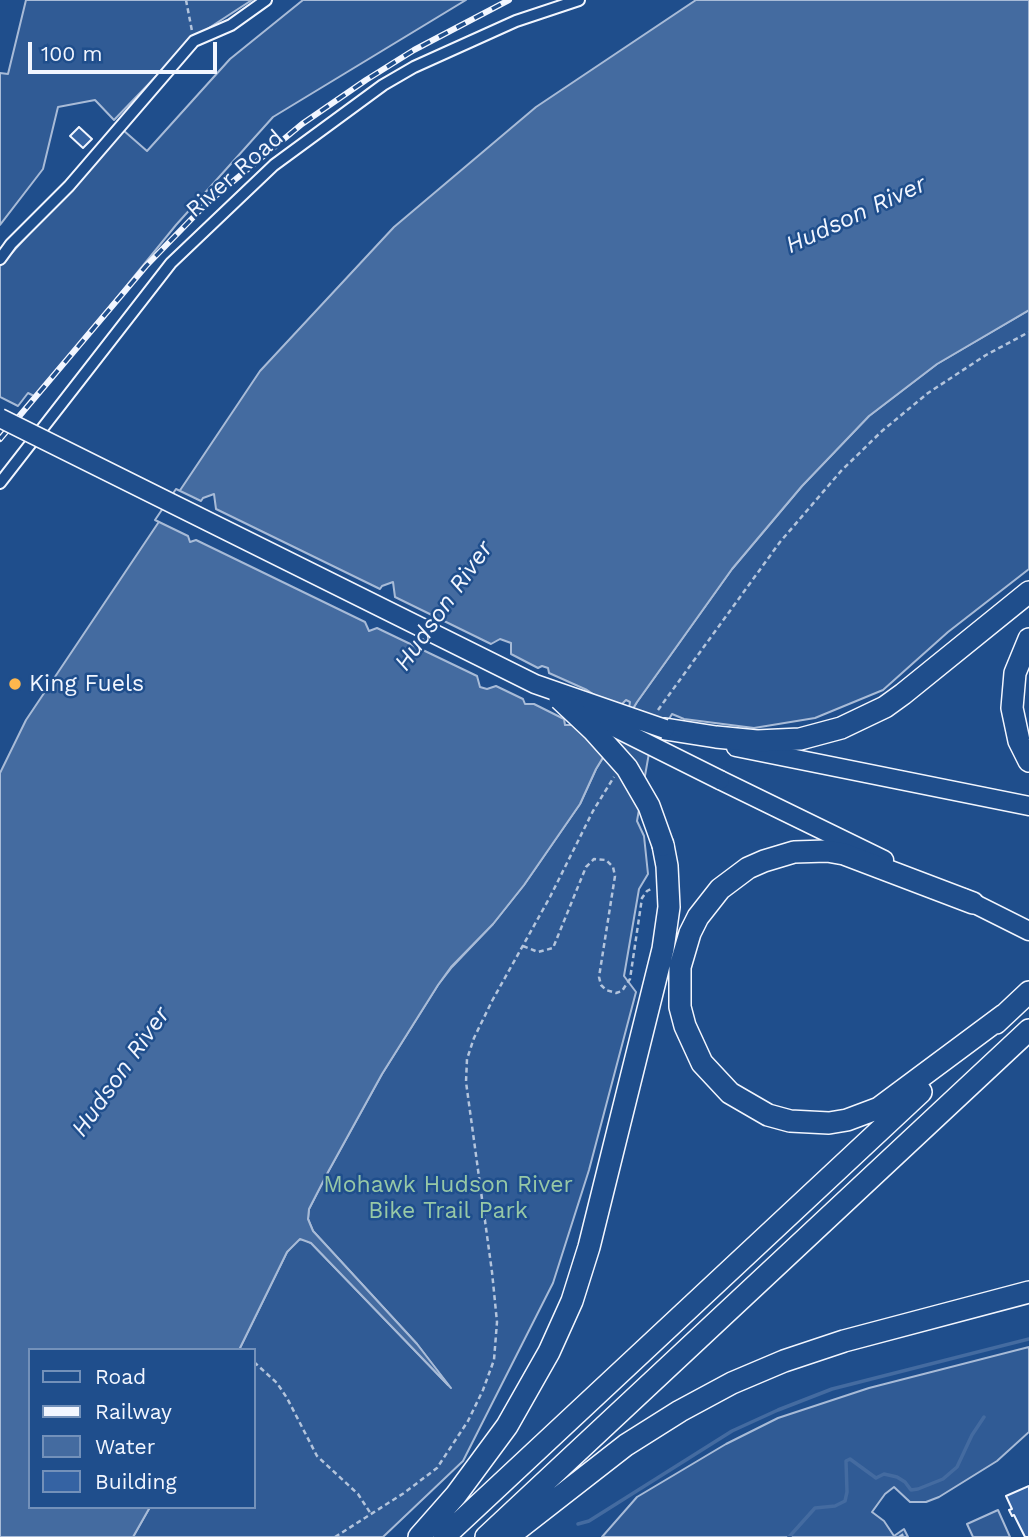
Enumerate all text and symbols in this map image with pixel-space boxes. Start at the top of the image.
scale bar [32,28,220,72]
text: 100 m [41,41,103,66]
street label: River Road [181,124,289,224]
water label: Hudson River [781,170,931,260]
water label: Hudson River [389,536,499,676]
place label: King Fuels [29,670,144,698]
marker: King Fuels [7,676,23,692]
water label: Hudson River [66,1002,176,1142]
park label: Mohawk Hudson River Bike Trail Park [323,1171,573,1225]
legend [28,1348,256,1509]
text: Road [95,1364,146,1389]
text: Railway [95,1399,172,1424]
text: Water [95,1434,155,1459]
text: Building [95,1469,177,1494]

